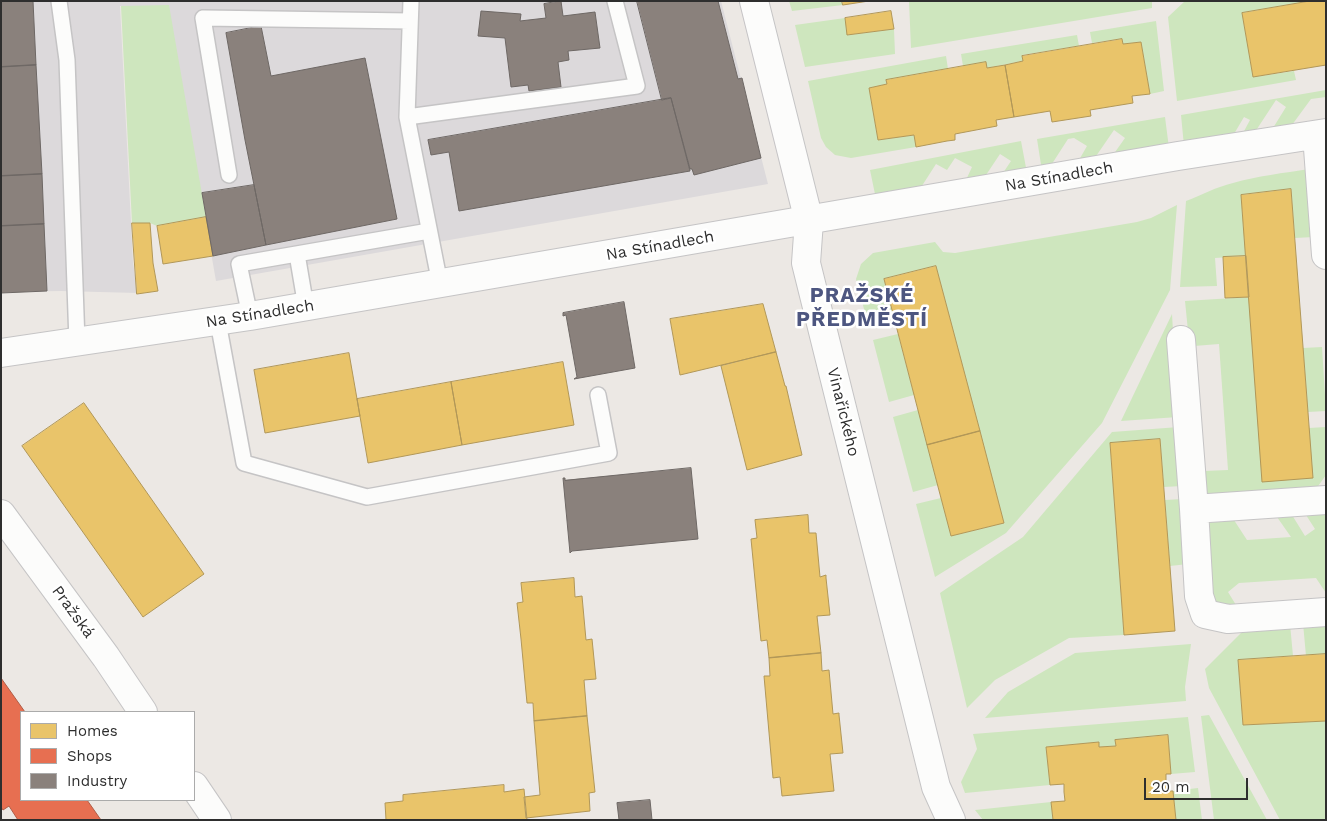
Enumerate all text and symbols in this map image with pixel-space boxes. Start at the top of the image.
street label: Na Stínadlech [1003,158,1115,196]
street label: Na Stínadlech [604,227,716,265]
district label: PRAŽSKÉ PŘEDMĚSTÍ [795,283,929,333]
street label: Na Stínadlech [204,296,316,332]
street label: Vinařického [823,366,863,458]
street label: Pražská [48,582,98,642]
legend [20,711,195,801]
text: Homes [67,722,118,740]
text: Shops [67,747,112,765]
scale bar [1147,768,1251,800]
text: Industry [67,772,127,790]
text: 20 m [1152,778,1190,796]

